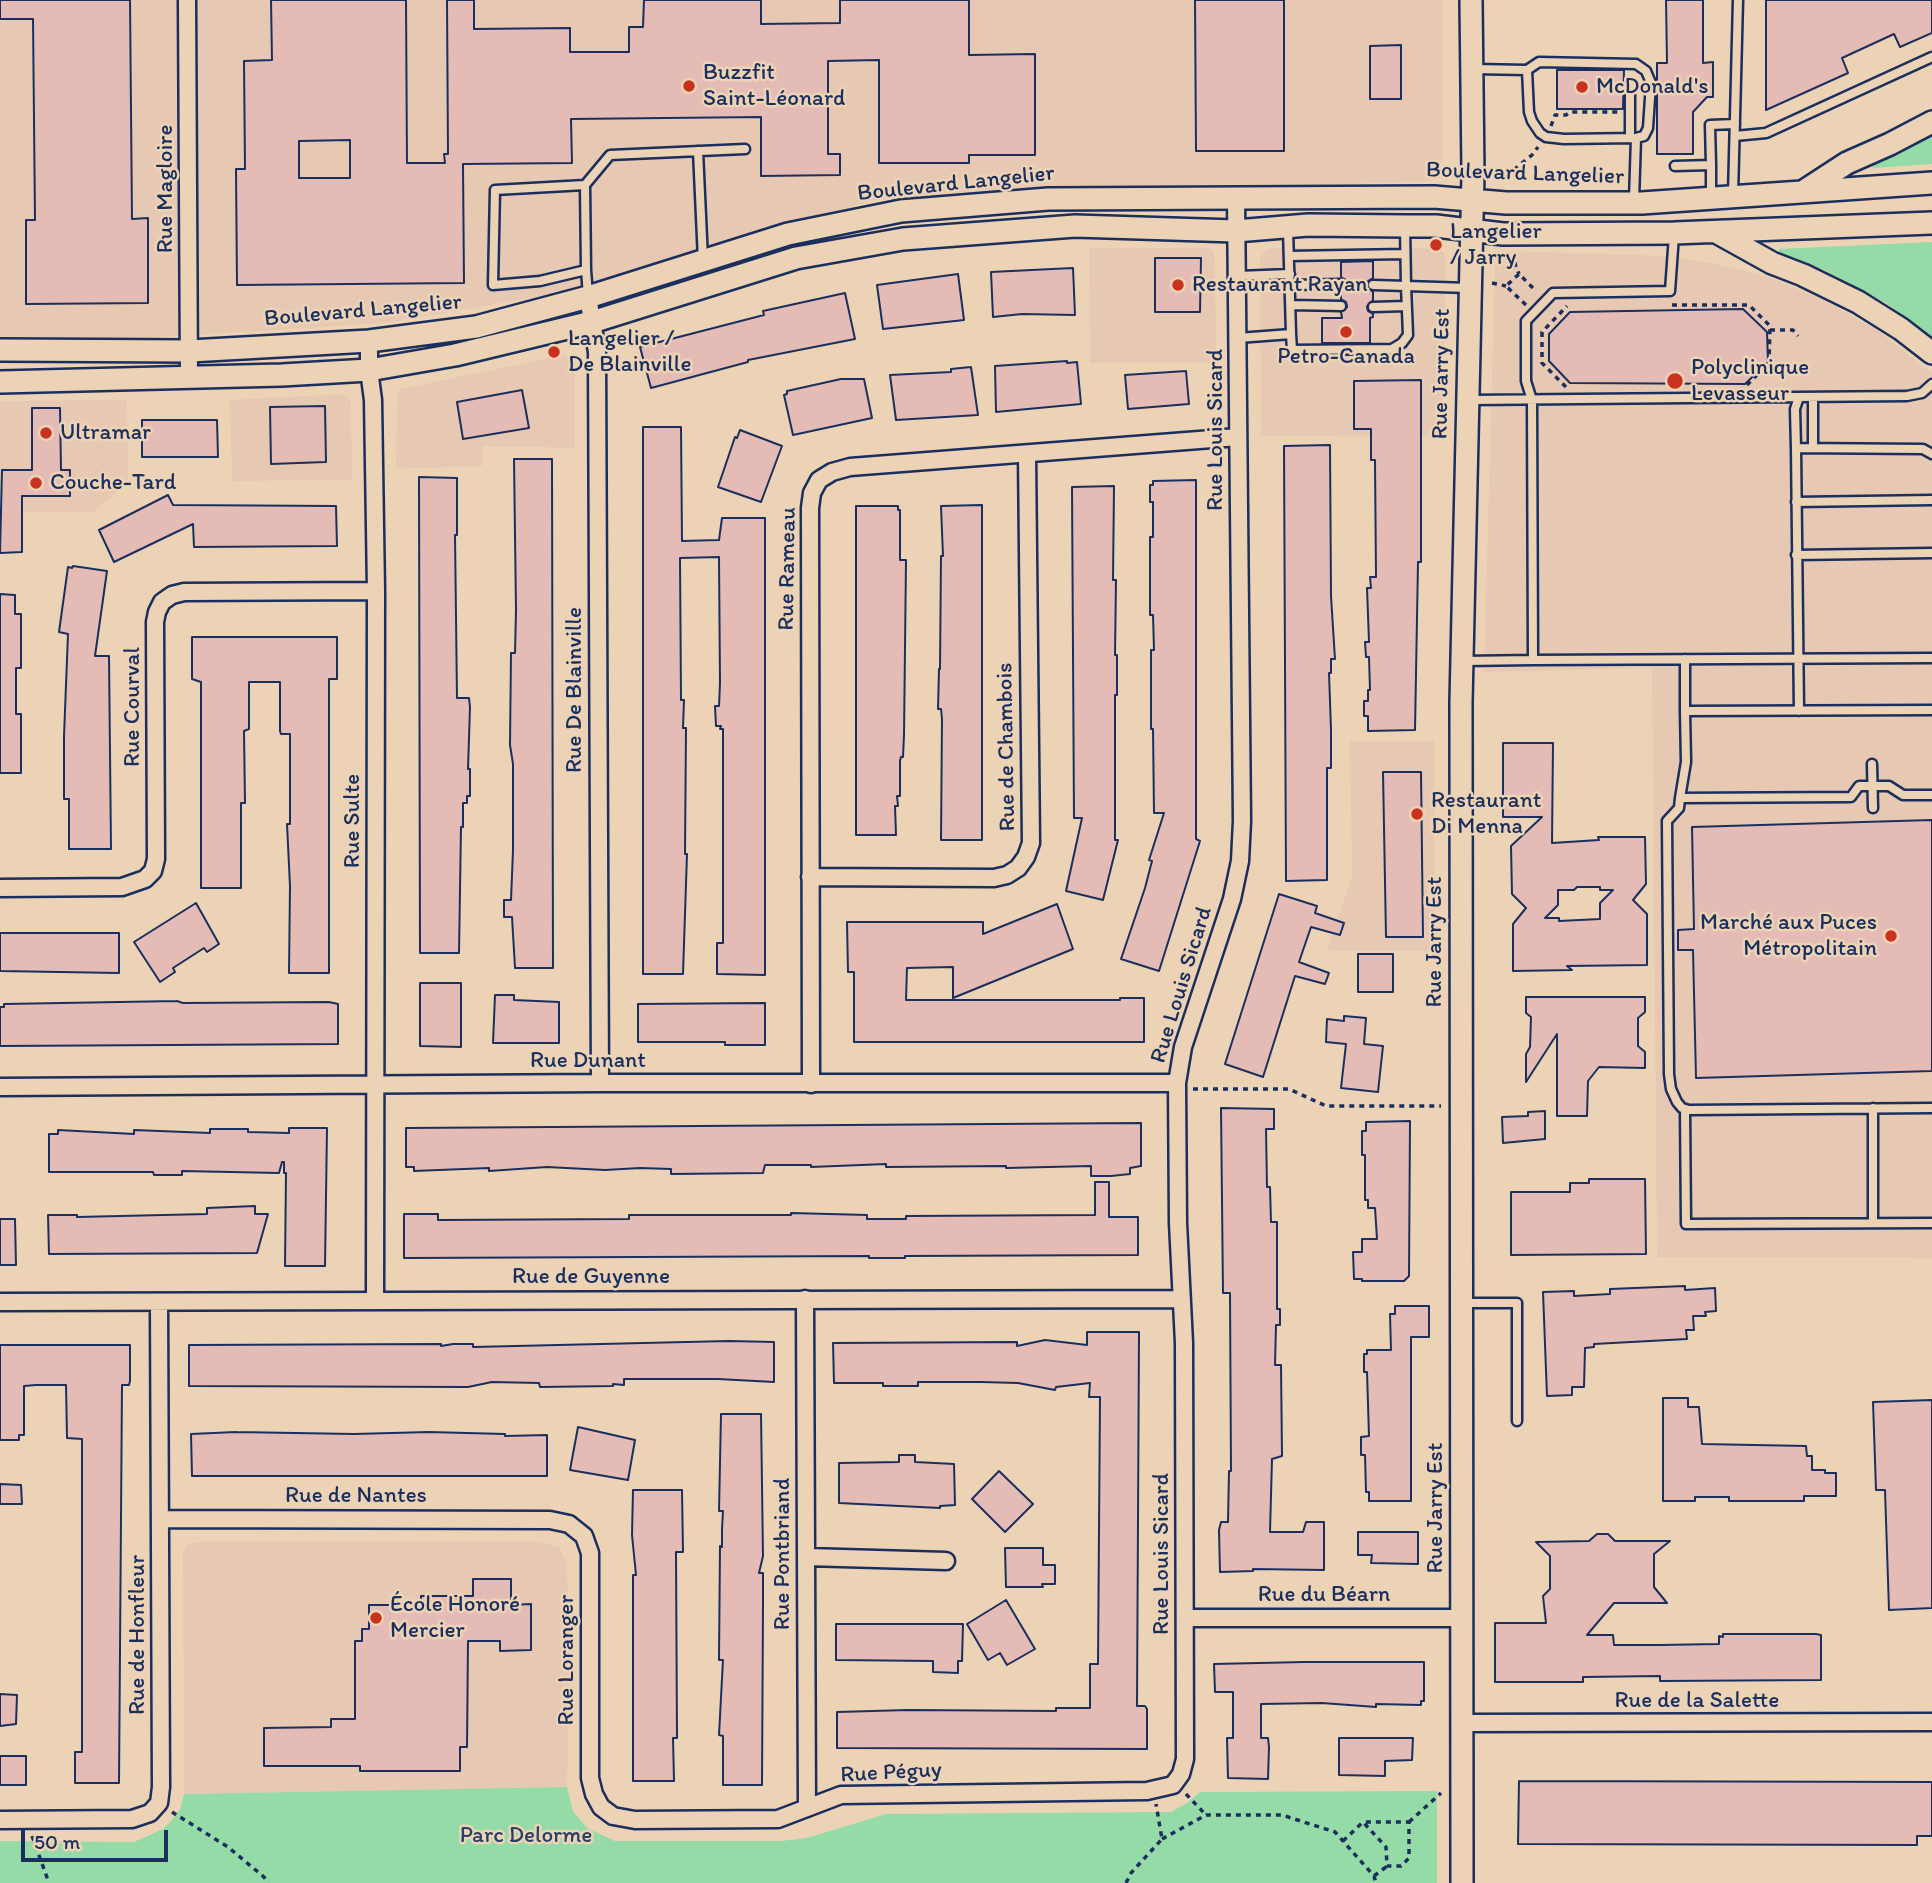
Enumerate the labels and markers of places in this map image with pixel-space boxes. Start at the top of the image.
place label: Buzzfit Saint-Léonard [703,59,845,113]
place label: McDonald's [1596,73,1709,101]
marker: Buzzfit Saint-Léonard [681,78,697,94]
marker: McDonald's [1574,79,1590,95]
place label: Langelier / Jarry [1450,218,1542,272]
marker: Langelier / Jarry [1428,237,1444,253]
place label: Restaurant Rayan [1192,271,1368,299]
marker: Restaurant Rayan [1170,277,1186,293]
marker: Petro-Canada [1338,324,1354,340]
place label: Langelier / De Blainville [568,325,691,379]
place label: Petro-Canada [1277,343,1415,371]
marker: Langelier / De Blainville [546,344,562,360]
place label: Polyclinique Levasseur [1691,354,1809,408]
marker: Polyclinique Levasseur [1665,371,1685,391]
place label: Ultramar [60,419,151,447]
marker: Ultramar [38,425,54,441]
place label: Couche-Tard [50,469,176,497]
marker: Couche-Tard [28,475,44,491]
place label: Restaurant Di Menna [1431,787,1541,841]
marker: Restaurant Di Menna [1409,806,1425,822]
place label: Marché aux Puces Métropolitain [1700,909,1877,963]
marker: Marché aux Puces Métropolitain [1883,928,1899,944]
place label: École Honoré Mercier [390,1591,520,1645]
marker: École Honoré Mercier [368,1610,384,1626]

